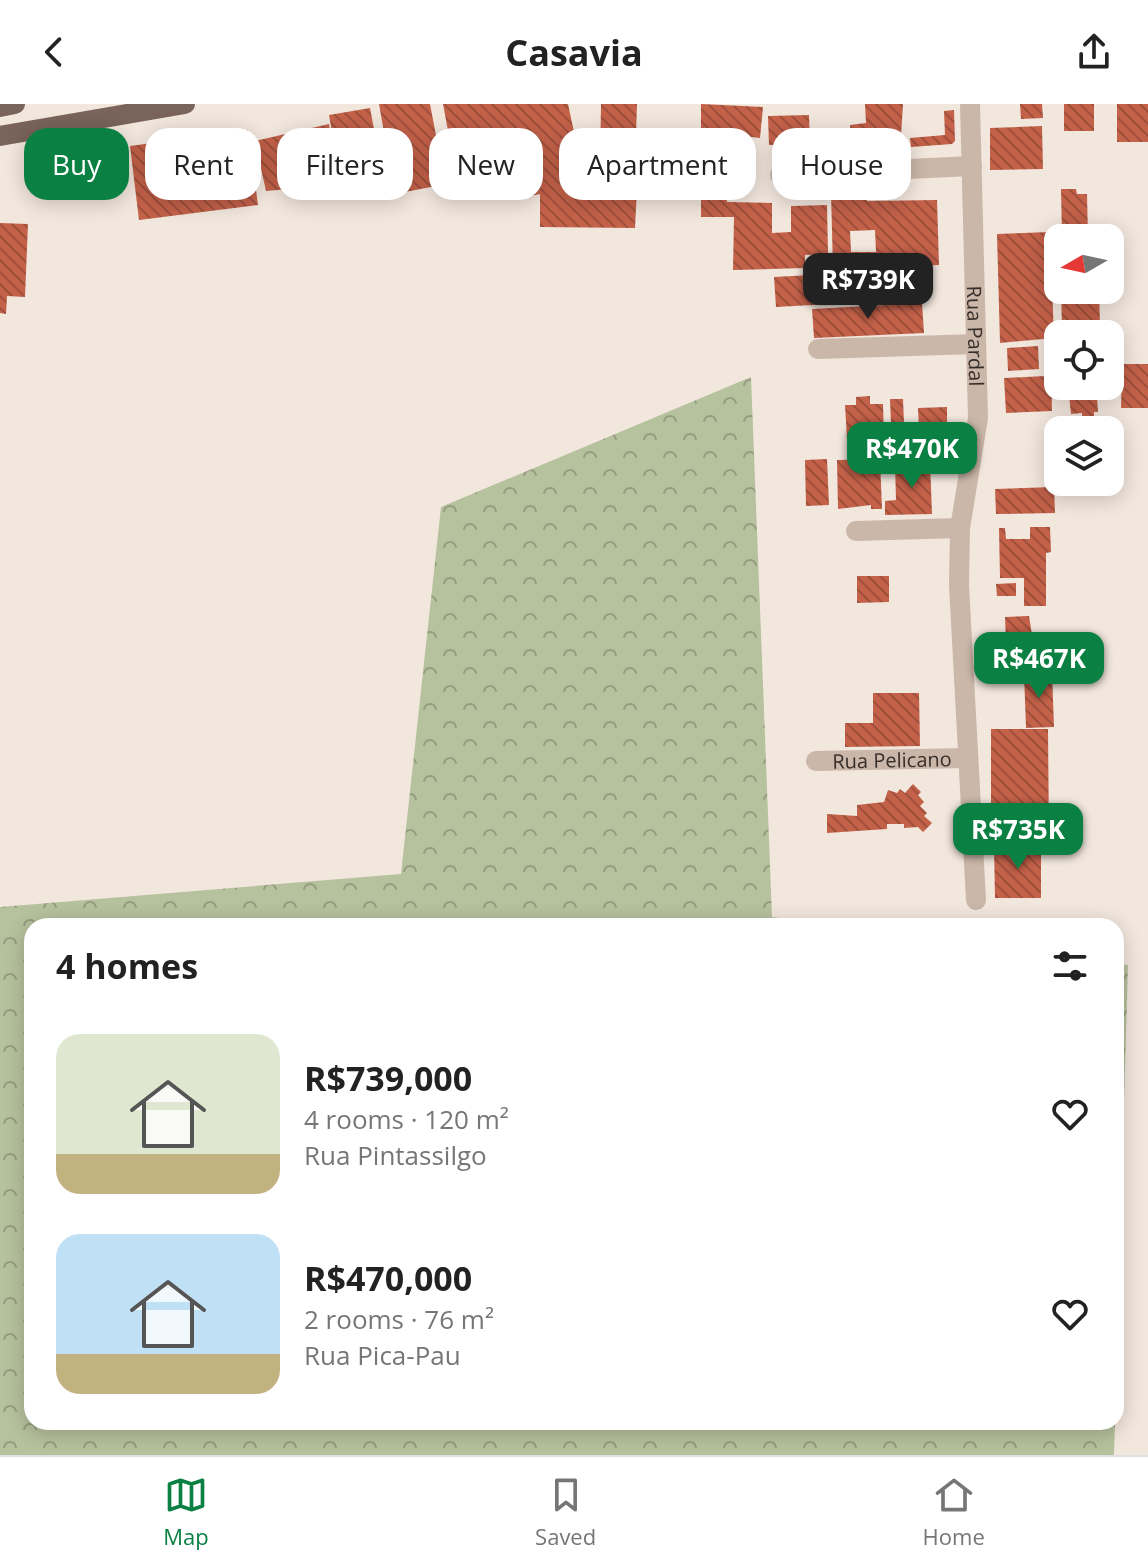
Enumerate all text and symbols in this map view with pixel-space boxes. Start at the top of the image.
text: Casavia [505,28,643,77]
icon: back [32,30,76,74]
icon: share [1072,30,1116,74]
chip: Buy [24,128,129,200]
chip: Rent [145,128,261,200]
chip: Filters [277,128,413,200]
chip: New [429,128,543,200]
chip: Apartment [559,128,756,200]
chip: House [772,128,911,200]
north arrow [1044,224,1124,304]
map controls [1044,224,1124,496]
pin: R$739K [803,253,933,321]
text: R$739K [821,261,915,297]
street label: Rua Pardal [961,285,991,387]
button: locate [1044,320,1124,400]
button: layers [1044,416,1124,496]
pin: R$470K [847,422,977,490]
text: R$470K [865,430,959,466]
pin: R$467K [974,632,1104,700]
text: R$467K [992,640,1086,676]
street label: Rua Pelicano [832,745,952,774]
pin: R$735K [953,803,1083,871]
text: R$735K [971,811,1065,847]
text: 4 homes [56,943,198,989]
icon: filters [1048,944,1092,988]
text: R$739,000 [304,1055,472,1101]
icon: home [120,1066,216,1162]
icon: heart [1048,1092,1092,1136]
text: 4 rooms · 120 m² [304,1101,509,1137]
text: Rua Pintassilgo [304,1137,487,1173]
text: R$470,000 [304,1255,472,1301]
icon: home [120,1266,216,1362]
icon: heart [1048,1292,1092,1336]
text: 2 rooms · 76 m² [304,1301,494,1337]
text: Rua Pica-Pau [304,1337,461,1373]
tab: Map [163,1473,209,1551]
tab: Saved [535,1473,596,1551]
tab: Home [923,1473,985,1551]

